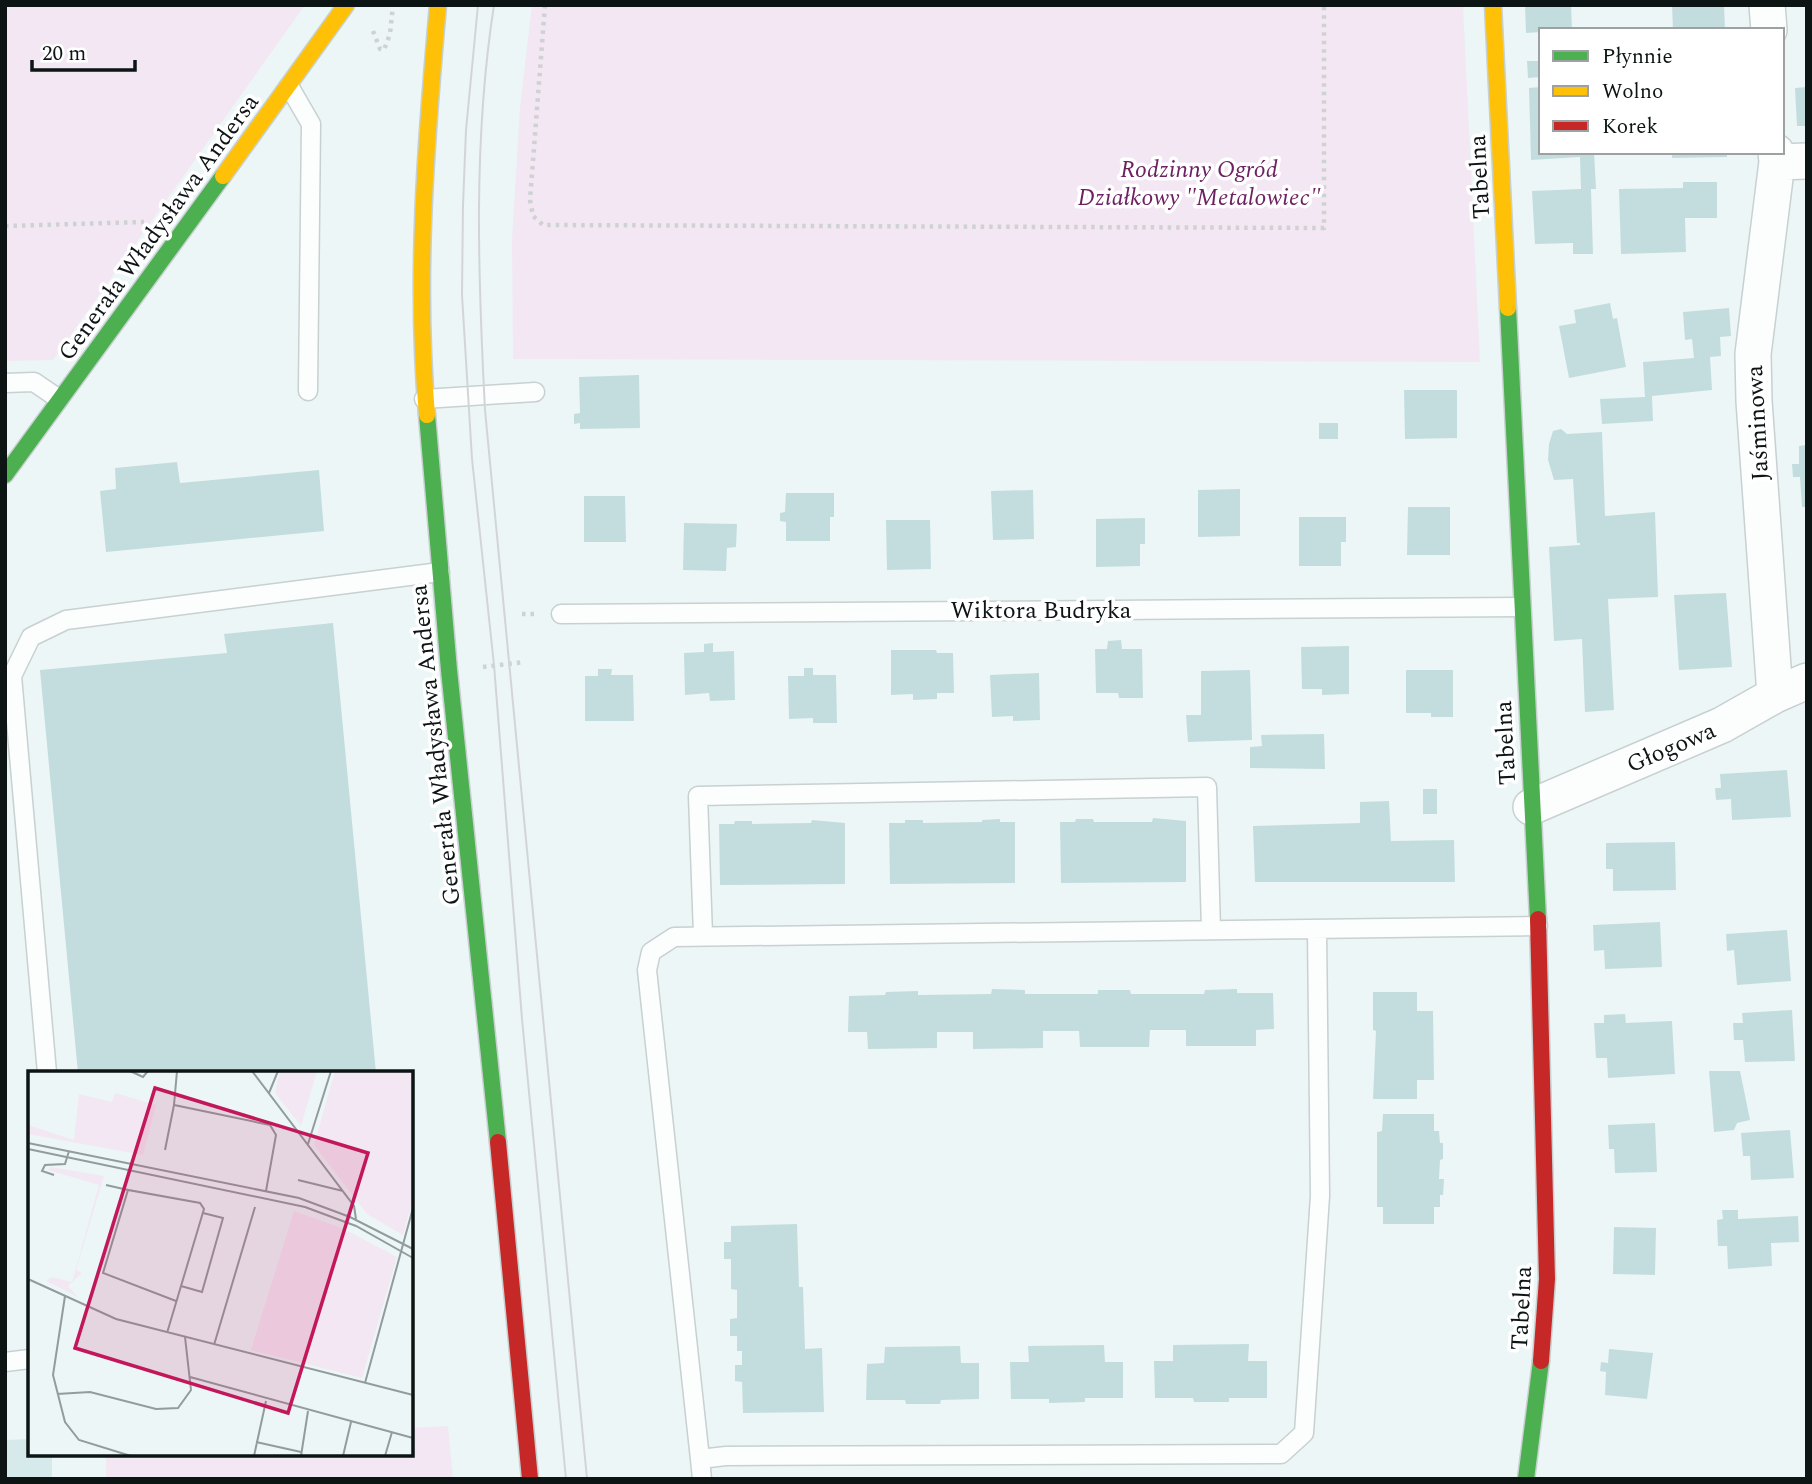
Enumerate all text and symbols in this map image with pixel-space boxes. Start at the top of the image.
scale bar [32,28,135,72]
legend [1539,28,1784,154]
text: 20 m [42,38,86,70]
text: Płynnie [1602,41,1673,73]
text: Wolno [1602,76,1663,108]
street label: Generała Władysława Andersa [49,86,268,369]
text: Korek [1602,111,1659,143]
street label: Tabelna [1460,133,1500,220]
park label: Rodzinny Ogród Działkowy "Metalowiec" [1077,152,1321,216]
street label: Jaśminowa [1737,364,1779,482]
street label: Generała Władysława Andersa [401,582,471,907]
street label: Wiktora Budryka [950,593,1132,629]
street label: Tabelna [1486,699,1526,786]
street label: Głogowa [1621,713,1722,783]
inset map [28,1071,413,1456]
street label: Tabelna [1502,1265,1542,1351]

